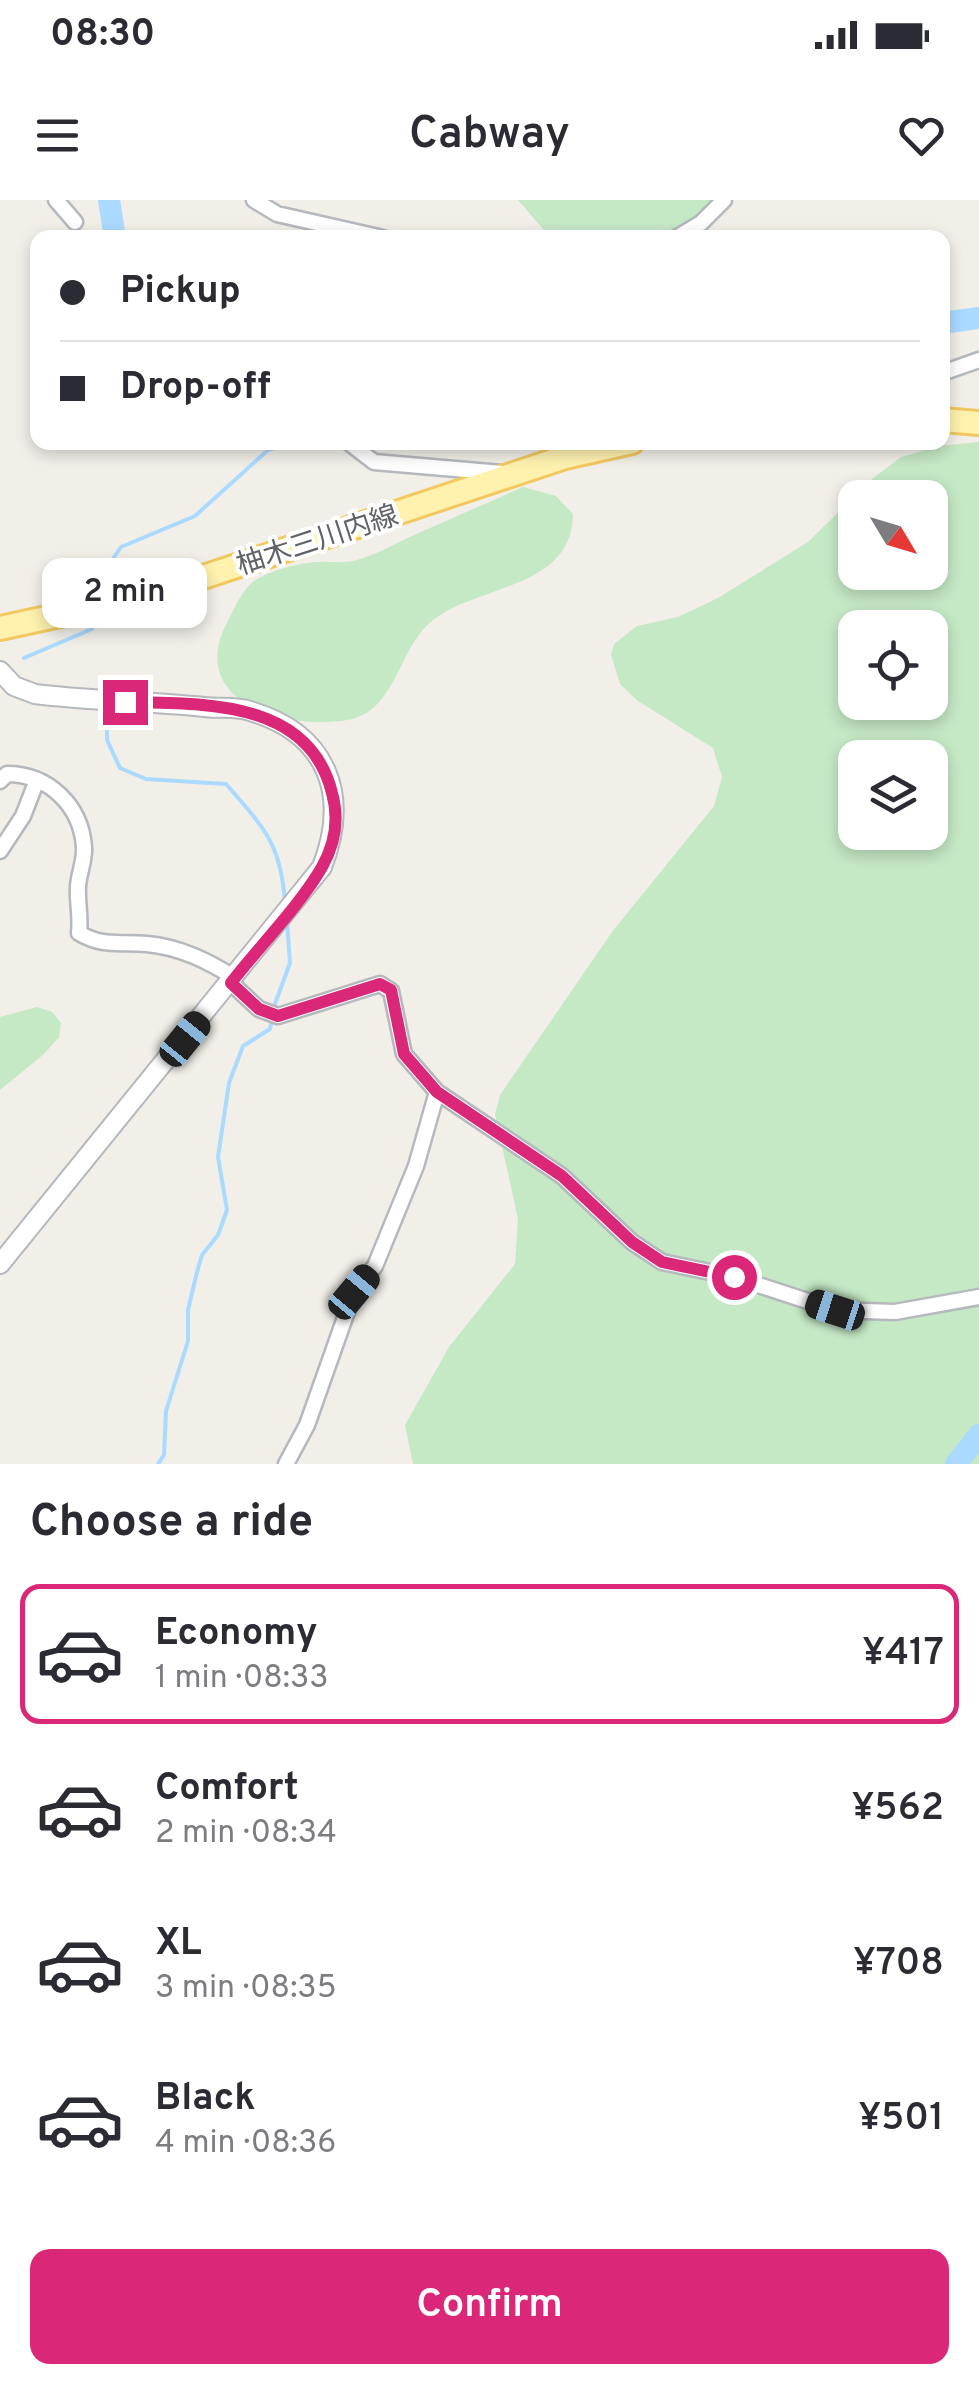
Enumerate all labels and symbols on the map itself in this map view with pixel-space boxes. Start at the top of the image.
north arrow [838,480,948,590]
street label: 柚木三川内線 [232,499,403,585]
callout: 2 min [42,557,208,627]
route end [103,680,148,725]
car [154,1006,216,1072]
route start [712,1255,757,1300]
car [323,1259,385,1325]
car [802,1286,868,1334]

